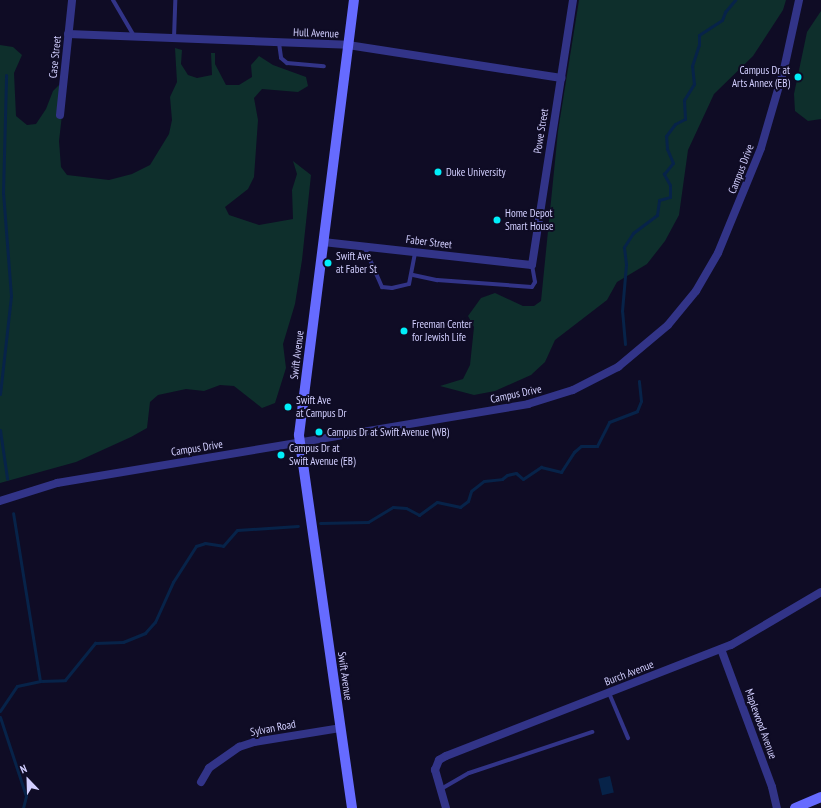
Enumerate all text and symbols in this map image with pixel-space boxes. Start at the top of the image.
street label: Hull Avenue [293,26,339,40]
street label: Case Street [46,35,64,79]
place label: Campus Dr at Arts Annex (EB) [731,64,790,90]
marker: Campus Dr at Arts Annex (EB) [793,72,803,82]
street label: Powe Street [531,108,551,154]
street label: Campus Drive [726,142,756,196]
place label: Duke University [446,165,506,179]
marker: Duke University [433,167,443,177]
place label: Home Depot Smart House [505,207,554,233]
marker: Home Depot Smart House [492,215,502,225]
street label: Faber Street [405,233,453,251]
place label: Swift Ave at Faber St [336,250,377,276]
marker: Swift Ave at Faber St [323,258,333,268]
place label: Freeman Center for Jewish Life [412,318,472,344]
marker: Freeman Center for Jewish Life [399,326,409,336]
street label: Swift Avenue [287,330,307,380]
street label: Campus Drive [489,382,543,406]
place label: Swift Ave at Campus Dr [296,394,347,420]
marker: Swift Ave at Campus Dr [283,402,293,412]
place label: Campus Dr at Swift Avenue (WB) [327,425,449,439]
marker: Campus Dr at Swift Avenue (WB) [314,427,324,437]
street label: Campus Drive [170,437,224,459]
place label: Campus Dr at Swift Avenue (EB) [289,442,356,468]
marker: Campus Dr at Swift Avenue (EB) [276,450,286,460]
street label: Swift Avenue [335,651,355,701]
street label: Burch Avenue [602,658,656,688]
street label: Maplewood Avenue [742,687,780,761]
street label: Sylvan Road [249,717,297,739]
north arrow [8,760,48,800]
text: N [18,761,29,777]

